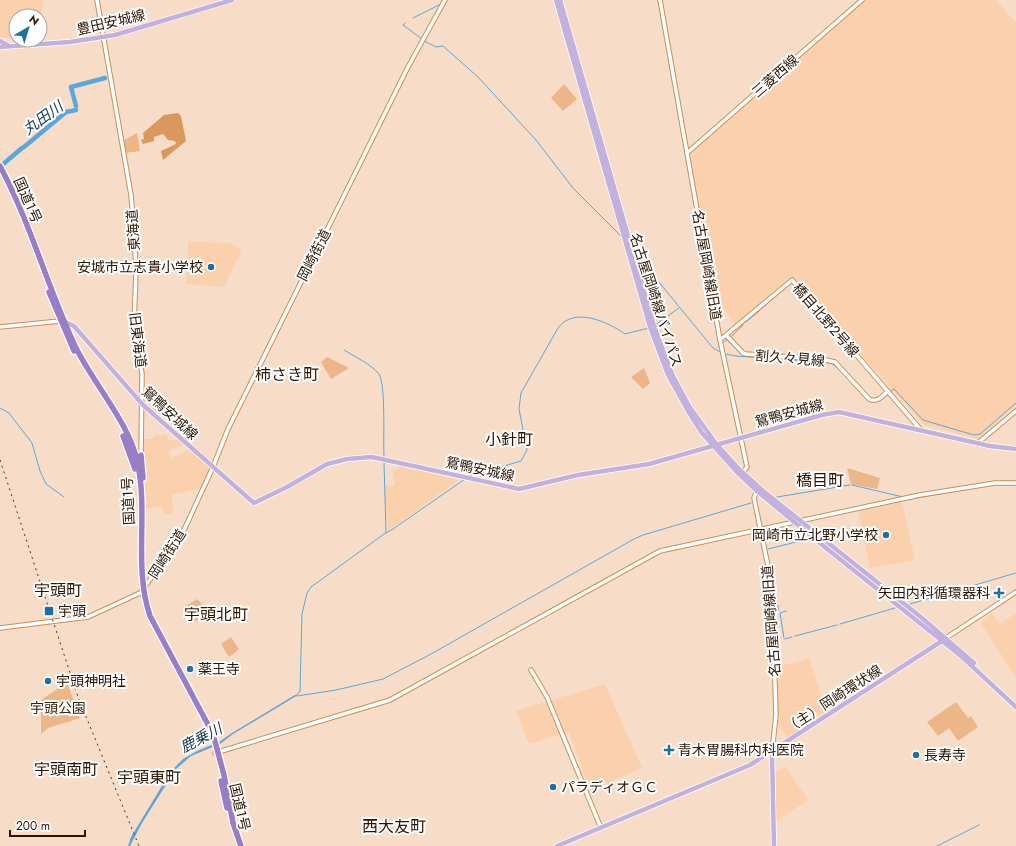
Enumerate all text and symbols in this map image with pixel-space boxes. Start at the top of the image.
street label: 豊田安城線 [75,4,147,40]
north arrow [8,8,48,48]
text: N [26,11,43,29]
street label: 三菱西線 [747,50,803,102]
water label: 丸田川 [18,95,69,140]
street label: 国道1号 [9,174,47,226]
street label: 東海道 [122,208,144,252]
street label: 名古屋岡崎線旧道 [687,208,727,322]
street label: 岡崎街道 [292,226,336,284]
street label: 名古屋岡崎線バイパス [625,230,687,370]
place label: 安城市立志貴小学校 [77,257,203,277]
marker: 安城市立志貴小学校 [206,262,216,272]
street label: 橋目北野2号線 [788,279,864,361]
street label: 旧東海道 [125,311,151,369]
street label: 割久々見線 [754,345,826,371]
district label: 柿さき町 [255,363,319,386]
street label: 鴛鴨安城線 [138,382,202,444]
street label: 鴛鴨安城線 [753,394,825,432]
district label: 小針町 [485,428,533,451]
street label: 鴛鴨安城線 [444,452,516,486]
district label: 橋目町 [796,469,844,492]
street label: 国道1号 [117,476,139,526]
street label: 岡崎街道 [143,525,191,583]
place label: 岡崎市立北野小学校 [752,525,878,545]
marker: 岡崎市立北野小学校 [881,530,891,540]
street label: 名古屋岡崎線旧道 [757,564,785,678]
district label: 宇頭町 [34,579,82,602]
place label: 矢田内科循環器科 [878,583,990,603]
marker: 矢田内科循環器科 [993,587,1005,599]
place label: 宇頭 [58,601,86,621]
district label: 宇頭北町 [184,603,248,626]
marker: 宇頭 [43,605,55,617]
place label: 薬王寺 [198,659,240,679]
street label: （主）岡崎環状線 [781,660,885,738]
marker: 薬王寺 [185,664,195,674]
place label: 宇頭神明社 [56,671,126,691]
marker: 宇頭神明社 [43,676,53,686]
park label: 宇頭公園 [30,698,86,718]
water label: 鹿乗川 [176,717,228,758]
place label: 青木胃腸科内科医院 [678,740,804,760]
marker: 青木胃腸科内科医院 [663,744,675,756]
place label: 長寿寺 [924,745,966,765]
marker: 長寿寺 [911,750,921,760]
district label: 宇頭南町 [34,758,98,781]
district label: 宇頭東町 [117,766,181,789]
place label: パラディオＧＣ [561,777,658,797]
street label: 国道1号 [225,781,255,833]
marker: パラディオＧＣ [548,782,558,792]
scale bar [10,812,85,838]
district label: 西大友町 [362,815,426,838]
text: 200 m [16,817,50,835]

